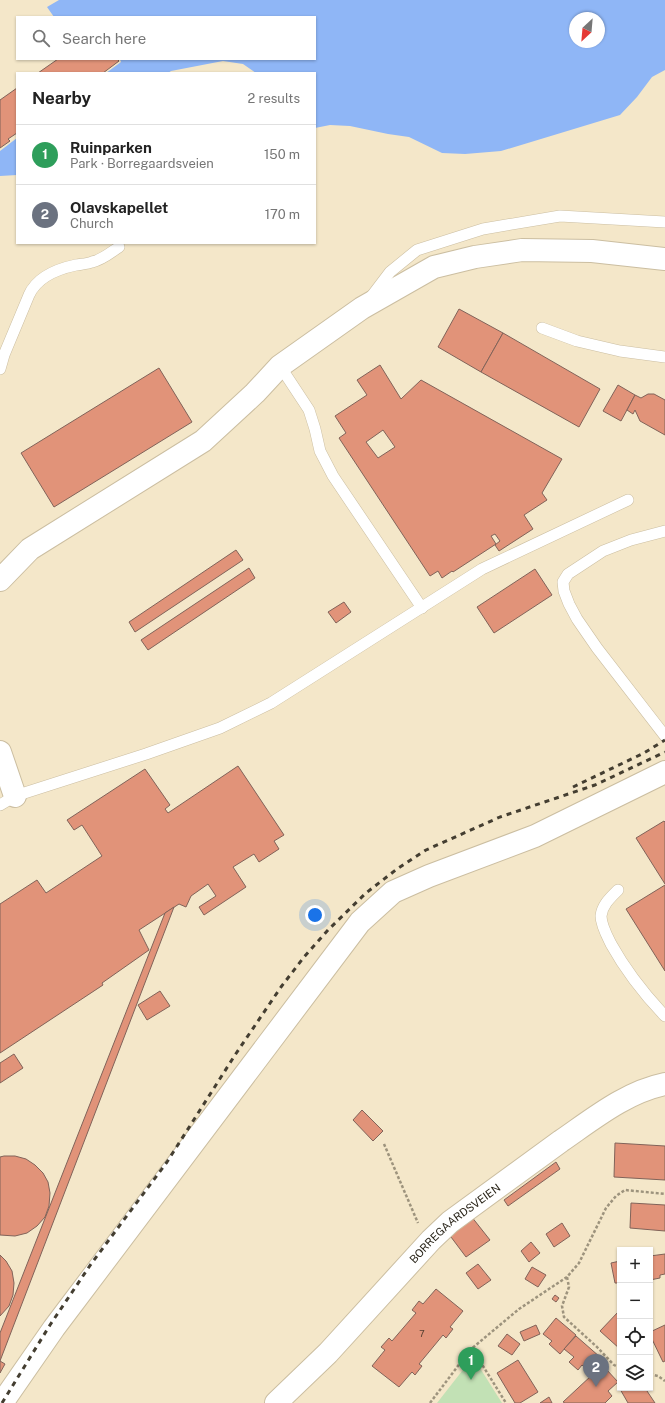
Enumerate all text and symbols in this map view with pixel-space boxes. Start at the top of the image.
north arrow [569,12,605,48]
search box [16,16,316,60]
icon: search [30,27,52,49]
text: Search here [62,30,146,47]
text: Nearby [32,88,91,108]
text: 2 results [248,91,300,106]
text: Ruinparken [70,139,152,156]
text: 1 [42,147,48,162]
text: 150 m [264,147,300,162]
text: Park · Borregaardsveien [70,156,214,171]
text: Olavskapellet [70,199,168,216]
text: 2 [41,207,49,222]
text: 170 m [265,207,300,222]
text: Church [70,216,114,231]
your location [305,905,325,925]
street label: BORREGAARDSVEIEN [407,1181,503,1265]
map controls [617,1247,653,1391]
button: + [617,1247,653,1283]
button: − [617,1283,653,1319]
button: locate [617,1319,653,1355]
house number: 7 [419,1328,425,1339]
pin: 1 [458,1347,484,1380]
pin: 2 [583,1354,609,1387]
button: layers [617,1355,653,1391]

